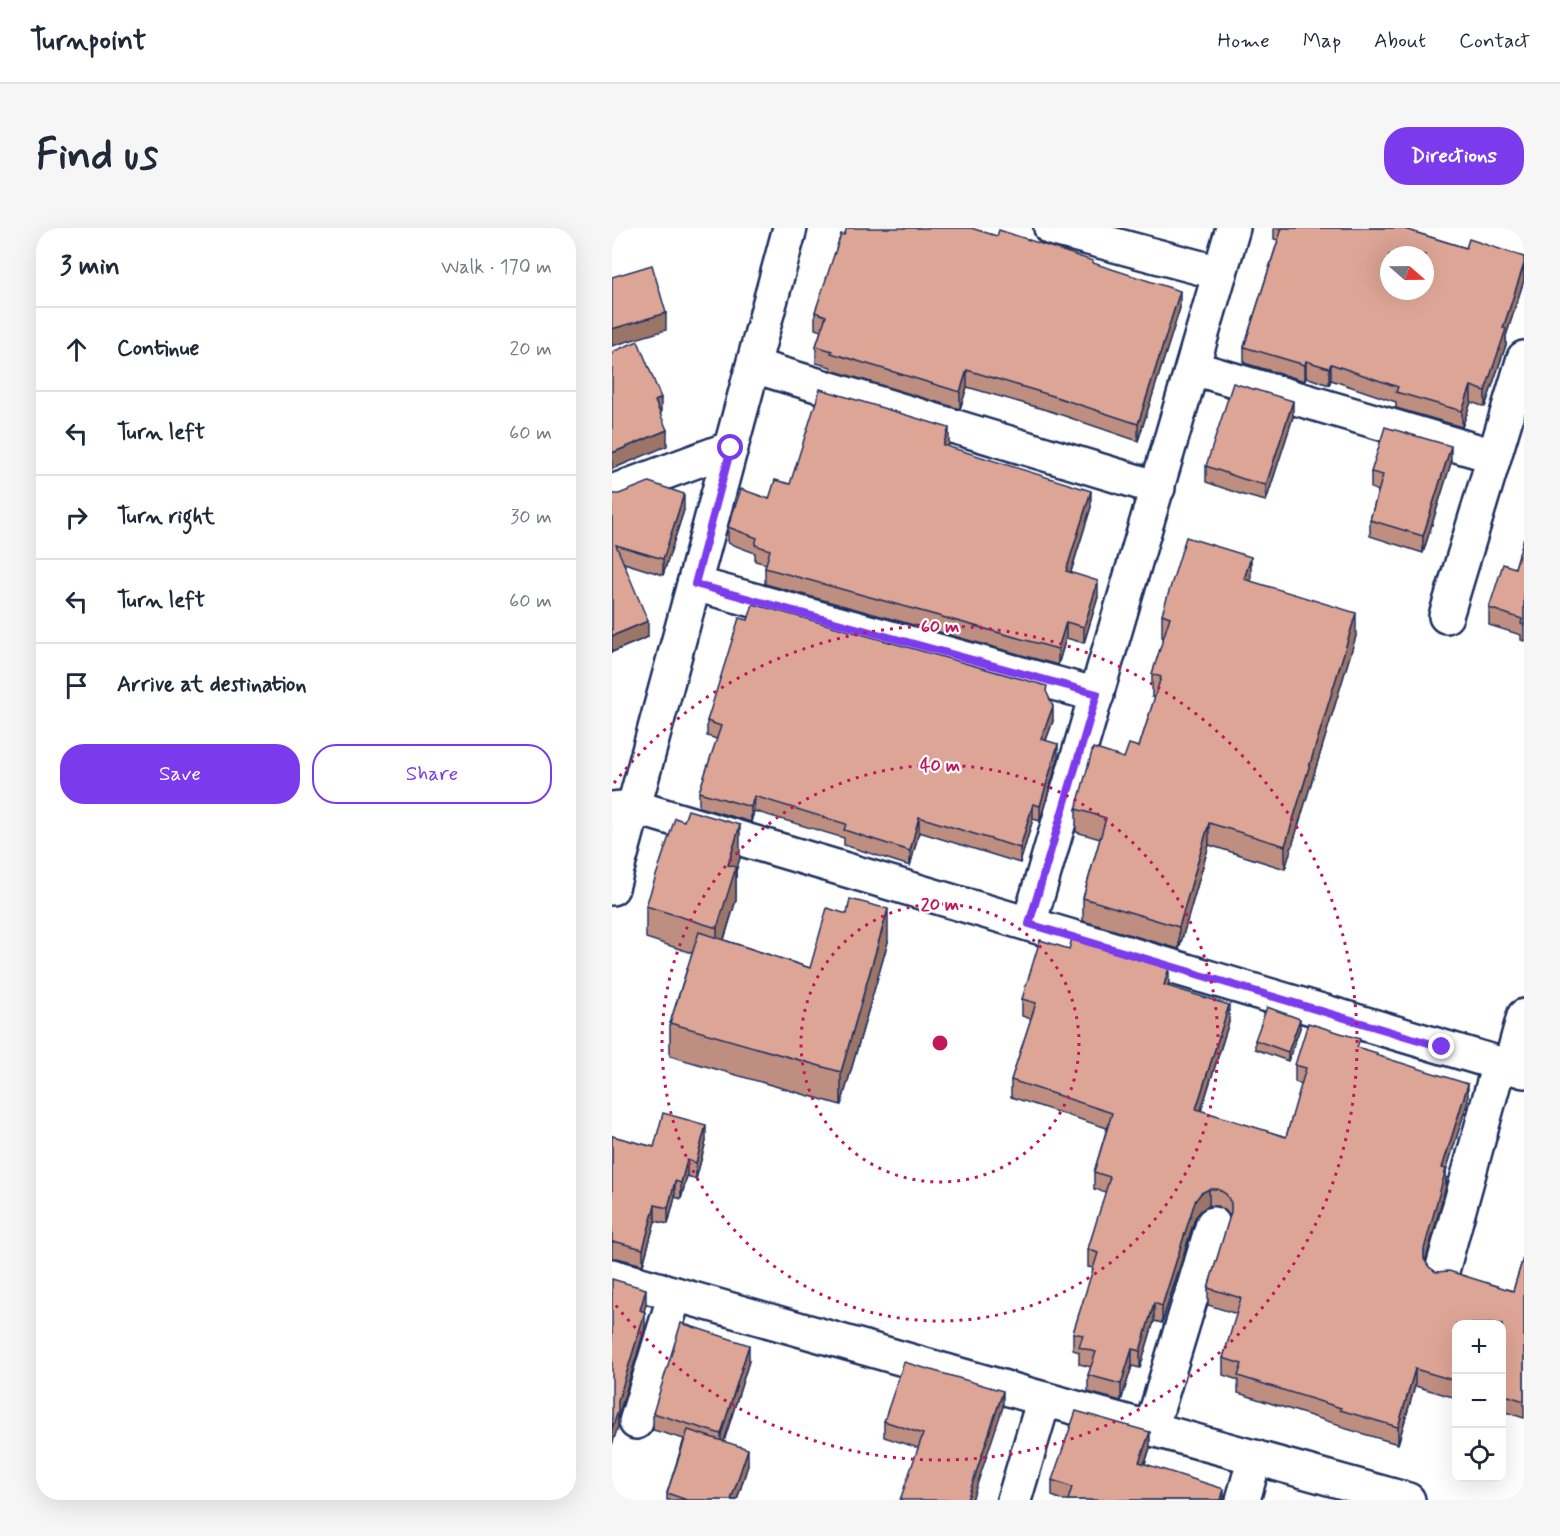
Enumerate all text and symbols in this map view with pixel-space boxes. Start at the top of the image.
text: Turnpoint [30,23,146,60]
text: Home [1218,27,1270,55]
text: Map [1303,27,1341,55]
text: About [1374,27,1426,55]
text: Contact [1459,27,1530,55]
button: Directions [1384,127,1524,185]
text: Find us [36,129,158,184]
north arrow [1380,246,1434,300]
text: 3 min [60,250,120,284]
text: Walk · 170 m [441,254,552,281]
icon: ahead [60,333,93,366]
text: Continue [117,335,199,363]
text: 20 m [509,336,552,363]
icon: left [60,417,93,450]
text: Turn left [117,419,205,447]
text: 60 m [509,420,552,447]
route start [717,434,743,460]
icon: right [60,501,93,534]
text: Turn right [117,503,215,531]
text: 30 m [510,504,552,531]
icon: left [60,585,93,618]
text: Turn left [117,587,205,615]
text: 60 m [509,588,552,615]
text: 60 m [921,615,959,639]
icon: arrive [60,669,93,702]
text: Arrive at destination [117,671,307,699]
button: Save [60,744,300,804]
button: Share [312,744,552,804]
text: 40 m [920,754,960,778]
text: 20 m [921,893,959,917]
centre of rings [930,1033,950,1053]
route end [1428,1033,1454,1059]
map controls [1452,1320,1506,1482]
button: + [1452,1320,1506,1374]
button: − [1452,1374,1506,1428]
button: locate [1452,1428,1506,1482]

